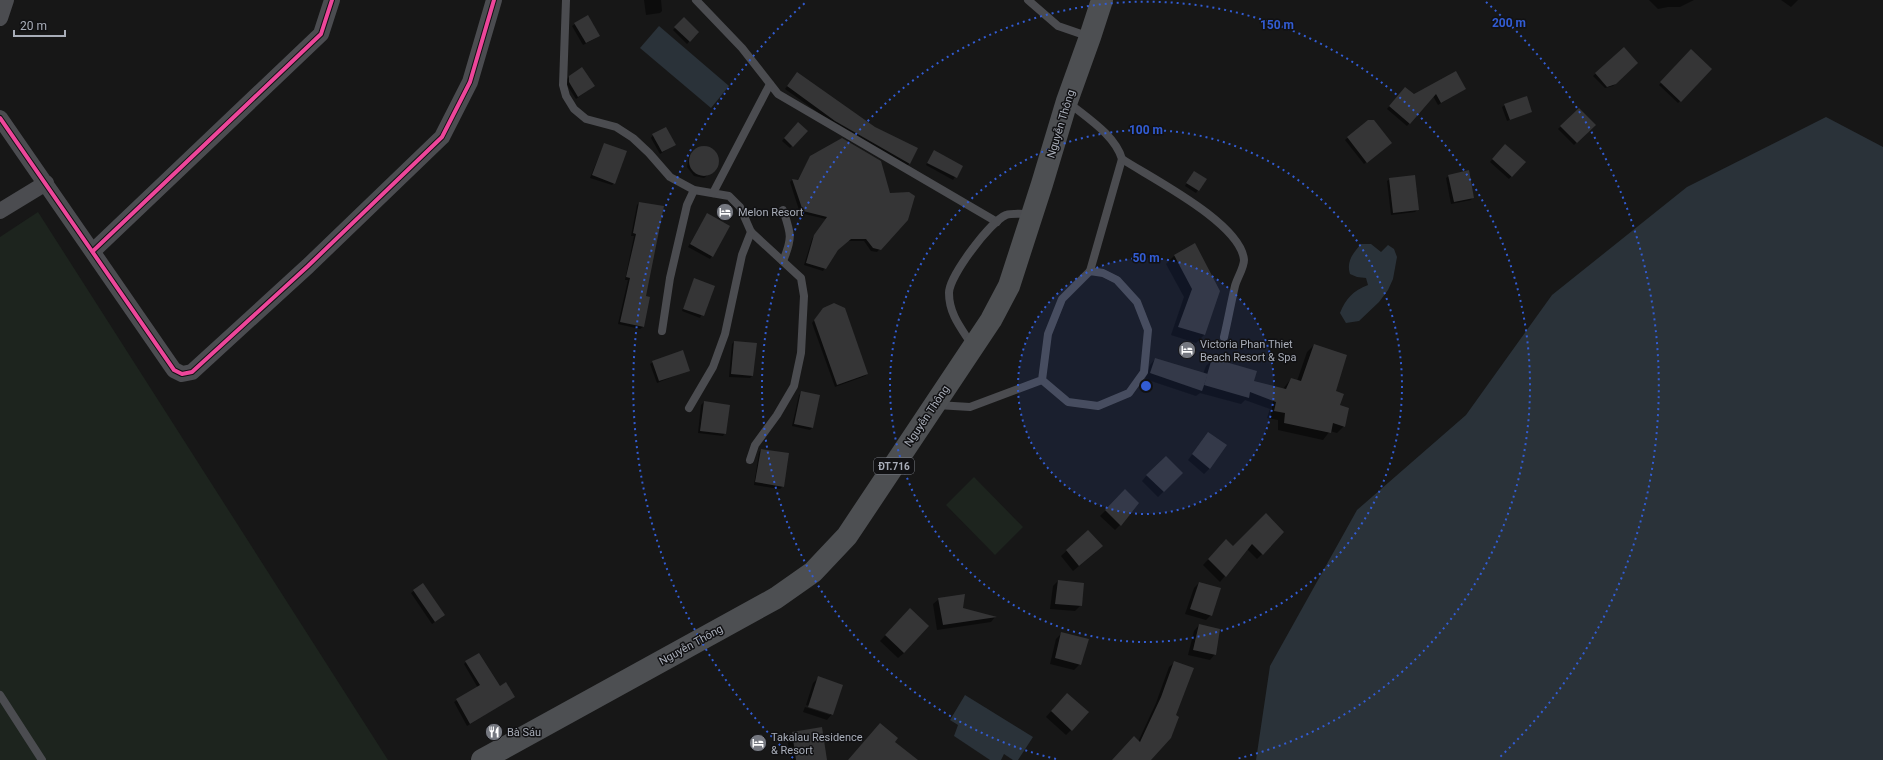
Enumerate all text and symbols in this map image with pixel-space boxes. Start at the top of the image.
scale bar [14,12,65,38]
text: 200 m [1492,16,1526,30]
text: 150 m [1260,18,1294,32]
text: 20 m [20,19,47,33]
street label: Nguyễn Thông [1044,88,1078,160]
text: 100 m [1129,123,1163,137]
hotel icon: Melon Resort [715,202,735,222]
place label: Melon Resort [738,206,804,219]
text: 50 m [1132,251,1160,265]
place label: Victoria Phan Thiet Beach Resort & Spa [1200,338,1296,364]
hotel icon: Victoria Phan Thiet Beach Resort & Spa [1177,340,1197,360]
centre of rings [1139,379,1153,393]
street label: Nguyễn Thông [902,383,952,449]
road number: ĐT.716 [874,458,914,474]
street label: Nguyễn Thông [657,622,725,668]
restaurant icon: Bà Sáu [484,722,504,742]
place label: Bà Sáu [507,726,541,739]
place label: Takalau Residence & Resort [771,731,863,757]
hotel icon: Takalau Residence & Resort [748,733,768,753]

